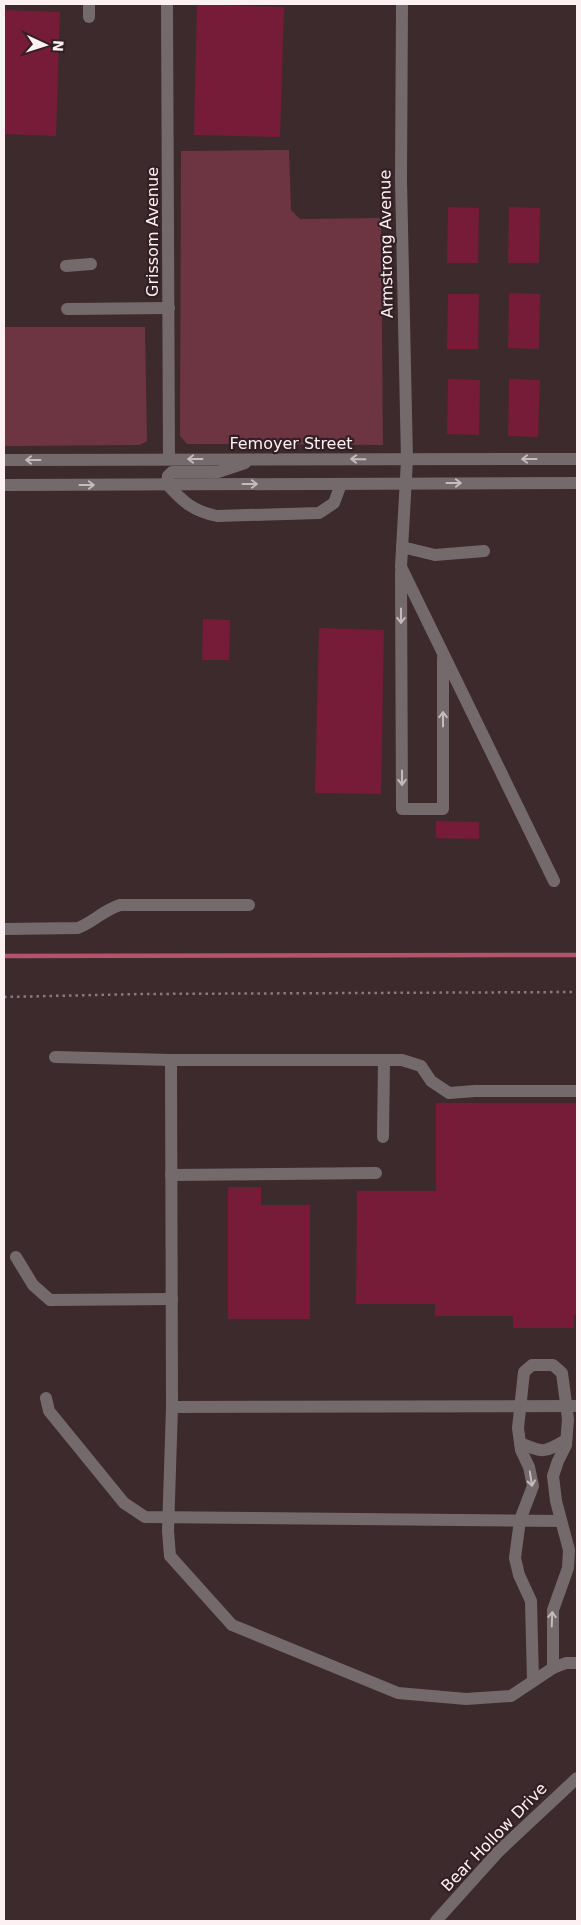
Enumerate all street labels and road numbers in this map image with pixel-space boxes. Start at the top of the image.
street label: Grissom Avenue [143,167,162,297]
street label: Armstrong Avenue [375,170,397,318]
street label: Femoyer Street [229,434,353,453]
street label: Bear Hollow Drive [437,1779,551,1895]

